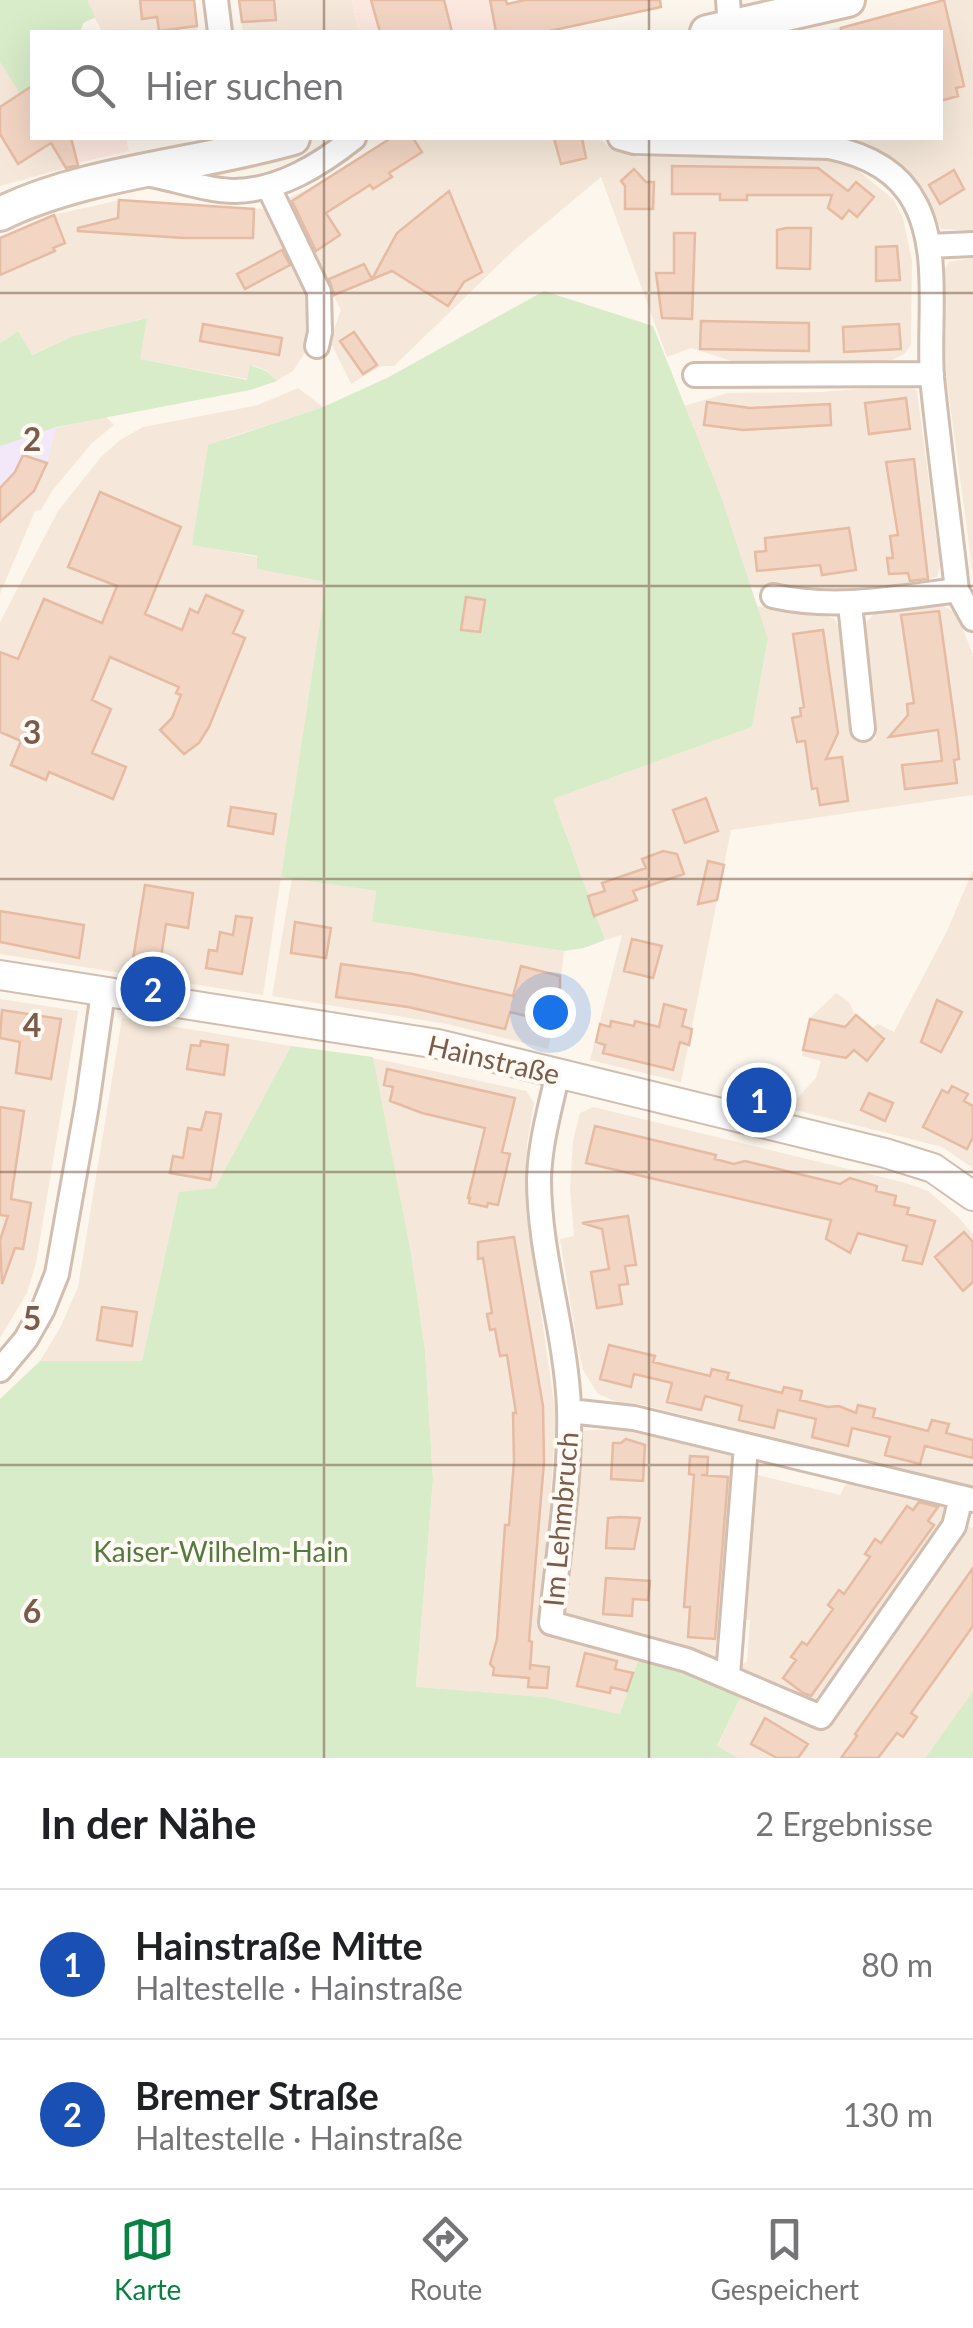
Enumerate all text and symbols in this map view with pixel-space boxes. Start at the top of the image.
search box [30,30,943,140]
icon: search [65,58,120,113]
text: Hier suchen [145,62,344,108]
text: 2 [23,419,41,458]
text: 3 [23,712,41,751]
pin: 2 [120,952,186,1026]
your location [525,987,576,1038]
text: 4 [23,1005,41,1044]
street label: Hainstraße [425,1027,563,1091]
pin: 1 [726,1062,792,1138]
text: 5 [23,1298,41,1337]
street label: Im Lehmbruch [535,1430,585,1608]
park label: Kaiser-Wilhelm-Hain [93,1534,349,1568]
text: 6 [23,1591,41,1630]
text: In der Nähe [40,1798,257,1848]
text: 2 Ergebnisse [756,1804,933,1843]
text: Hainstraße Mitte [135,1922,423,1968]
text: 1 [63,1945,82,1984]
text: 80 m [861,1945,933,1984]
text: Haltestelle · Hainstraße [135,1968,463,2007]
text: Bremer Straße [135,2072,379,2118]
text: 2 [63,2095,82,2134]
text: 130 m [843,2095,933,2134]
text: Haltestelle · Hainstraße [135,2118,463,2157]
tab: Karte [114,2212,181,2306]
tab: Route [410,2212,482,2306]
tab: Gespeichert [711,2212,859,2306]

